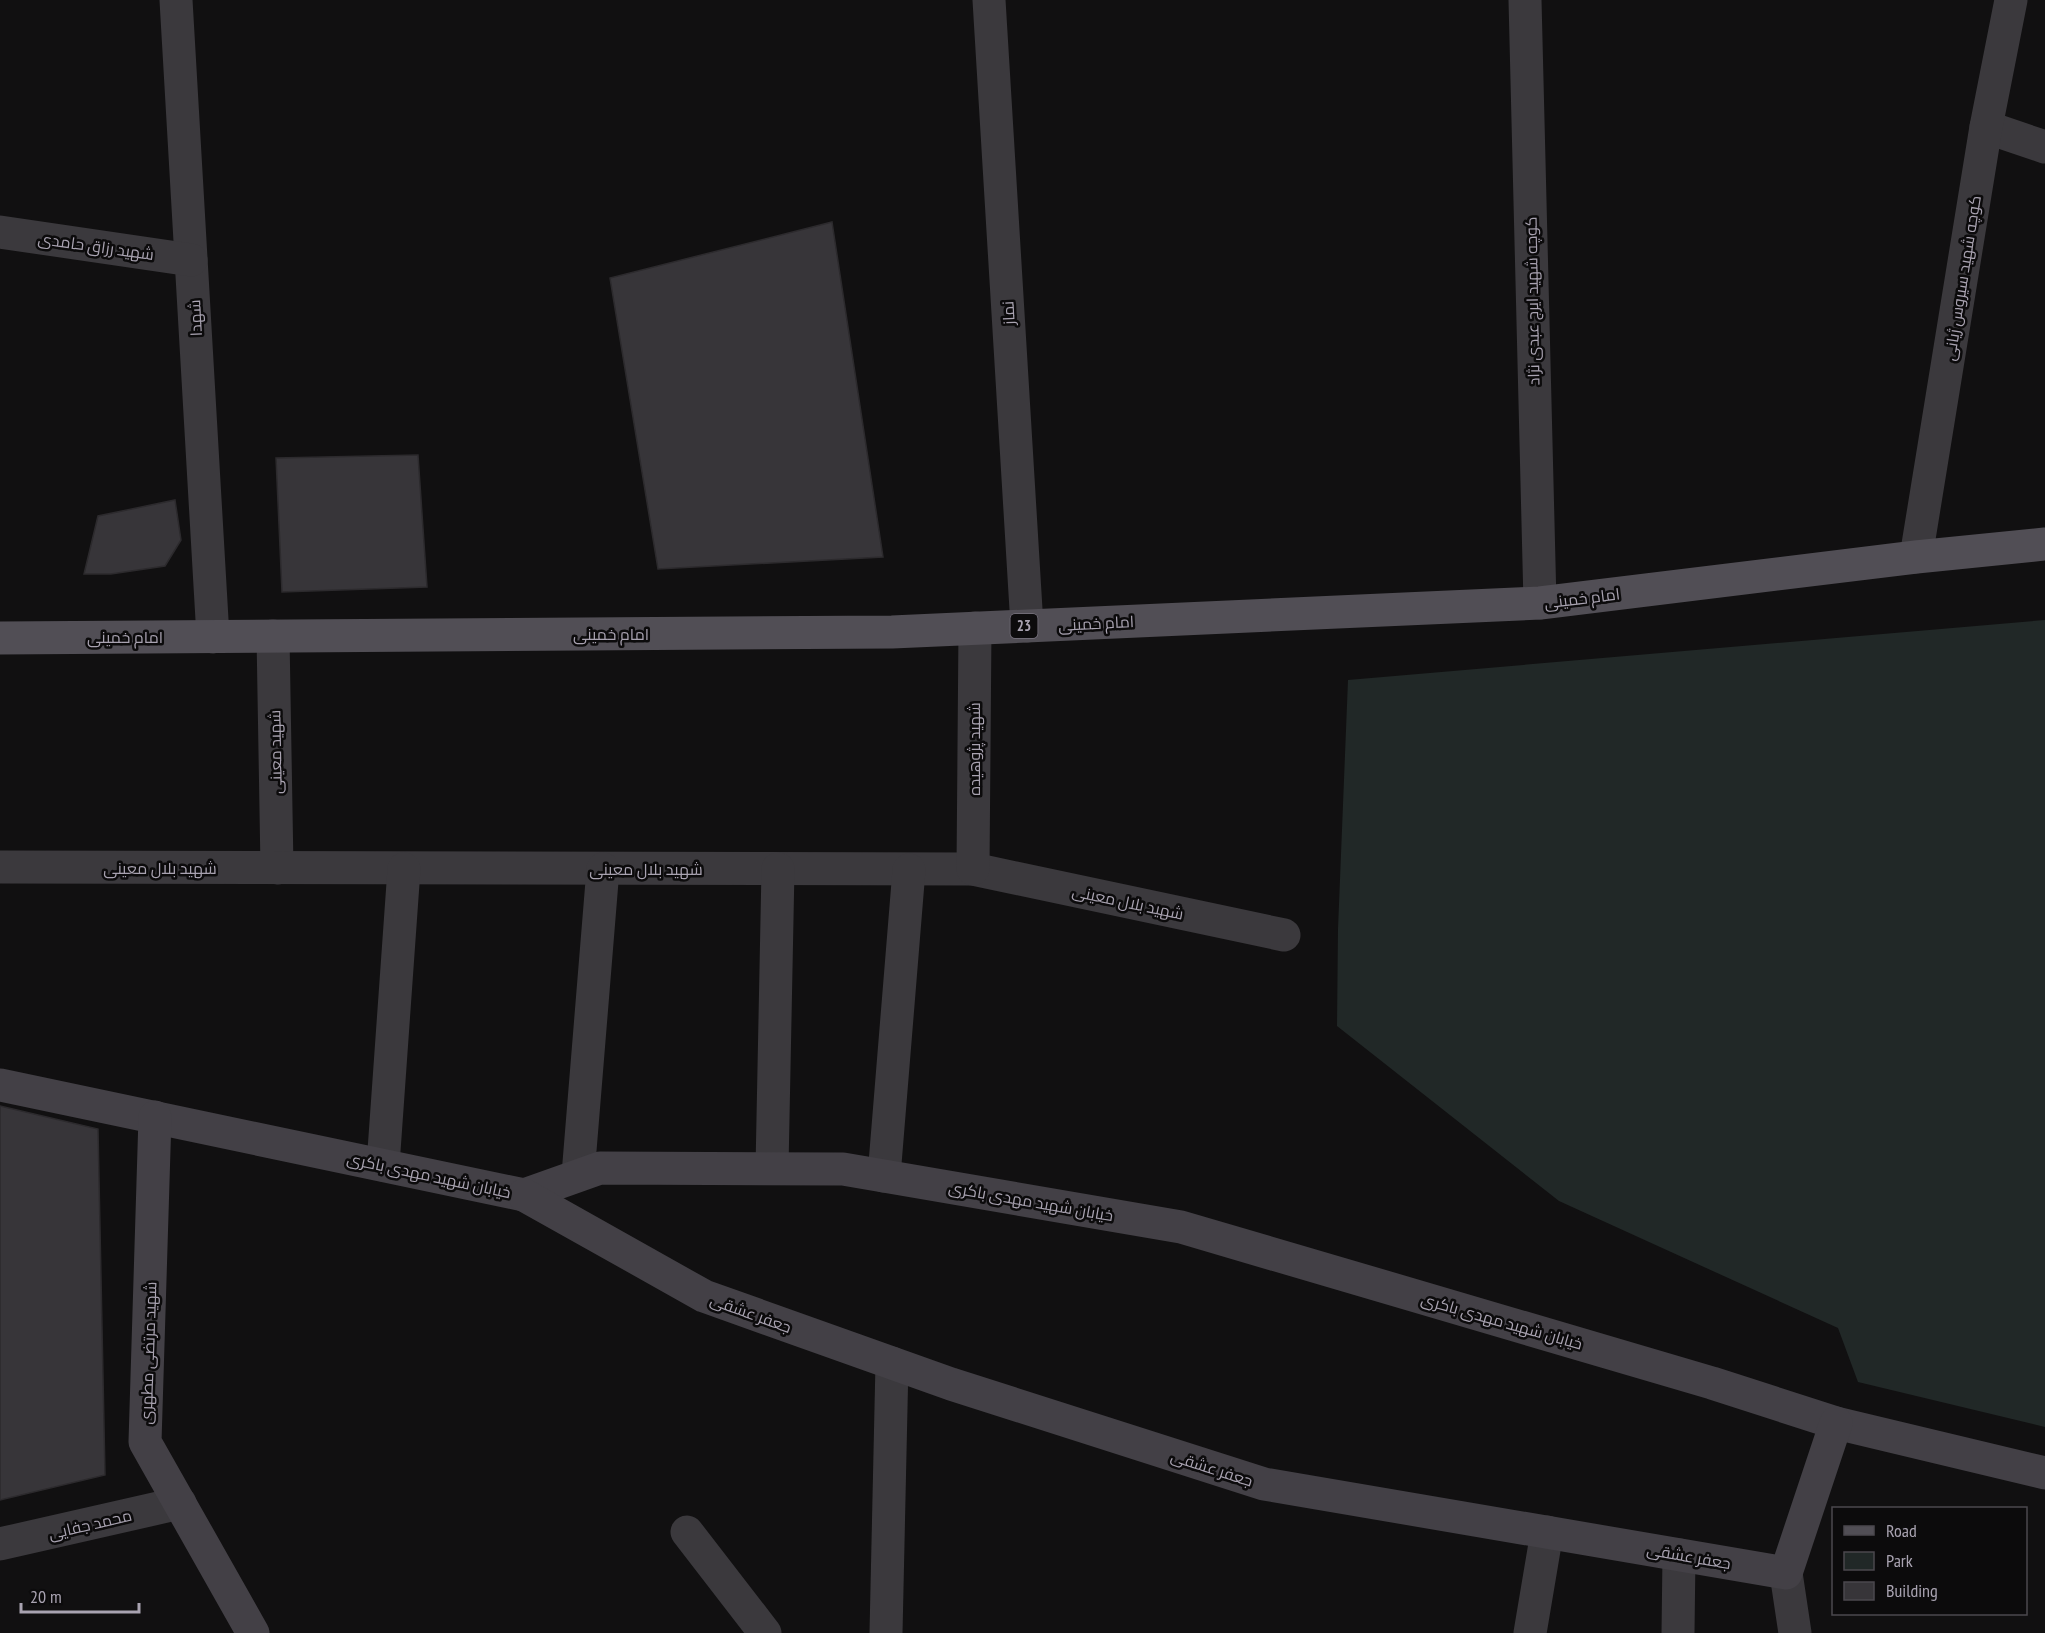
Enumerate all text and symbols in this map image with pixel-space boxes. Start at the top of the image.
street label: کوچه شهید سیروس ژیانی [1939,194,1987,362]
street label: کوچه شهید ایرج عبدی نژاد [1521,216,1545,386]
street label: شهید رزاق حامدی [36,228,155,265]
street label: شهدا [184,299,207,337]
street label: نماز [997,300,1019,327]
street label: امام خمینی [1543,583,1621,615]
street label: امام خمینی [1058,611,1135,637]
road number: 23 [1010,614,1038,638]
street label: امام خمینی [573,624,649,646]
street label: امام خمینی [87,627,163,649]
street label: شهید پژوهیده [964,702,986,796]
street label: شهید معینی [264,710,287,794]
street label: شهید بلال معینی [103,858,217,879]
street label: شهید بلال معینی [589,859,703,880]
street label: شهید بلال معینی [1070,880,1186,925]
street label: خیابان شهید مهدی باکری [345,1148,513,1203]
street label: خیابان شهید مهدی باکری [947,1177,1115,1226]
street label: شهید مرتضی مطهری [136,1281,161,1425]
street label: خیابان شهید مهدی باکری [1419,1288,1585,1355]
street label: جعفر عشقی [707,1289,794,1338]
street label: جعفر عشقی [1168,1445,1256,1492]
street label: محمد جفایی [46,1505,134,1544]
legend [1832,1507,2027,1615]
text: Road [1886,1519,1917,1542]
street label: جعفر عشقی [1645,1539,1733,1574]
text: Park [1886,1549,1913,1572]
scale bar [21,1576,140,1614]
text: Building [1886,1579,1938,1602]
text: 20 m [30,1585,62,1608]

